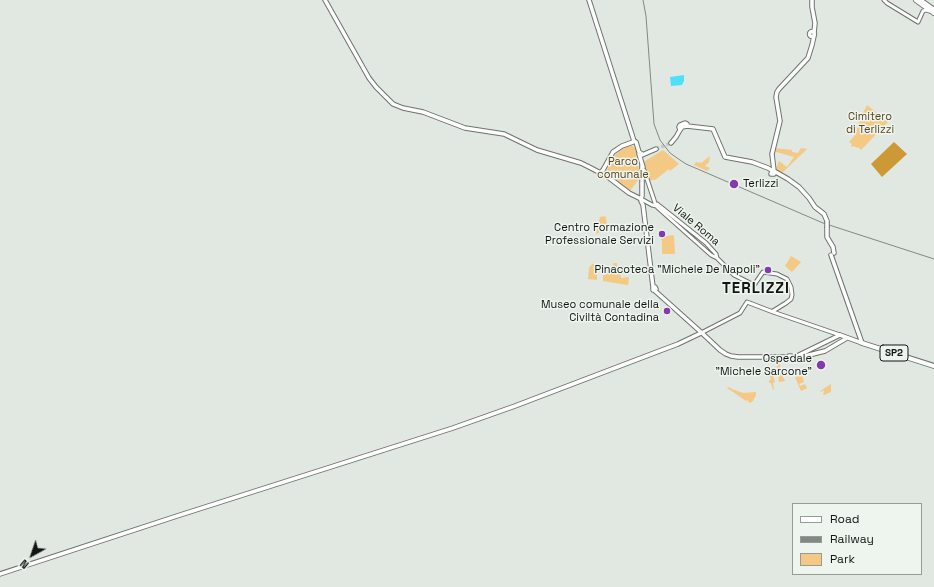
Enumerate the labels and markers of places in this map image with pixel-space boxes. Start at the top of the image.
place label: Terlizzi [743,177,779,191]
marker: Terlizzi [728,178,740,190]
place label: Centro Formazione Professionale Servizi [545,221,654,247]
marker: Centro Formazione Professionale Servizi [657,229,667,239]
place label: Pinacoteca "Michele De Napoli" [595,263,760,277]
marker: Pinacoteca "Michele De Napoli" [763,265,773,275]
place label: Museo comunale della Civiltà Contadina [541,298,659,324]
marker: Museo comunale della Civiltà Contadina [662,306,672,316]
place label: Ospedale "Michele Sarcone" [715,352,812,378]
marker: Ospedale "Michele Sarcone" [815,359,827,371]

